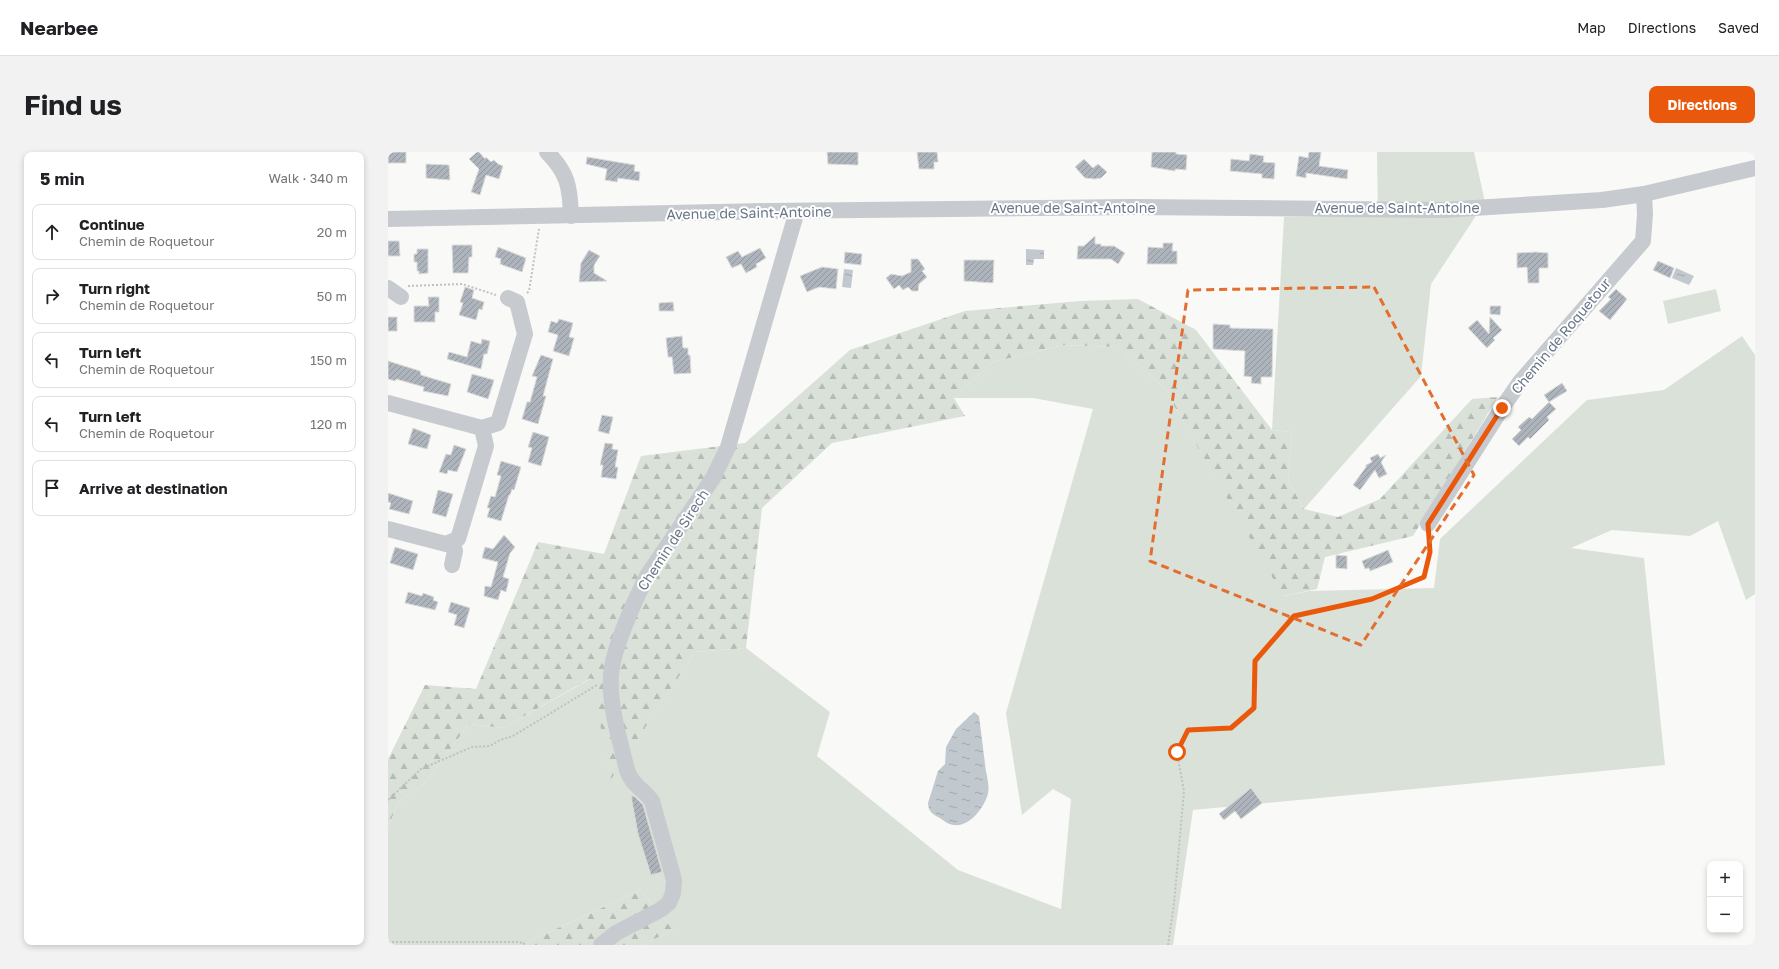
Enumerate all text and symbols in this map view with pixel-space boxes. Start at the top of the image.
text: Nearbee [20,16,98,39]
text: Map [1577,19,1606,36]
text: Directions [1628,19,1696,36]
text: Saved [1718,19,1759,36]
button: Directions [1649,86,1755,123]
text: Find us [24,88,122,121]
text: 5 min [40,168,84,189]
text: Walk · 340 m [268,170,348,186]
street label: Avenue de Saint-Antoine [990,199,1156,216]
street label: Avenue de Saint-Antoine [1314,199,1480,216]
street label: Avenue de Saint-Antoine [666,203,832,222]
text: Continue [79,215,145,233]
icon: ahead [41,221,63,243]
text: 20 m [317,224,347,240]
text: Chemin de Roquetour [79,233,214,249]
street label: Chemin de Roquetour [1507,274,1614,397]
text: Turn right [79,279,150,297]
icon: right [41,285,63,307]
text: 50 m [317,288,347,304]
text: Chemin de Roquetour [79,297,214,313]
text: Turn left [79,343,141,361]
icon: left [41,349,63,371]
text: 150 m [310,352,347,368]
text: Chemin de Roquetour [79,361,214,377]
route end [1493,399,1511,417]
text: Turn left [79,407,141,425]
icon: left [41,413,63,435]
text: 120 m [310,416,347,432]
text: Chemin de Roquetour [79,425,214,441]
icon: arrive [41,477,63,499]
text: Arrive at destination [79,479,228,497]
street label: Chemin de Sirech [634,486,712,593]
route start [1168,743,1186,761]
map controls [1707,861,1743,933]
button: + [1707,861,1743,897]
button: − [1707,897,1743,933]

